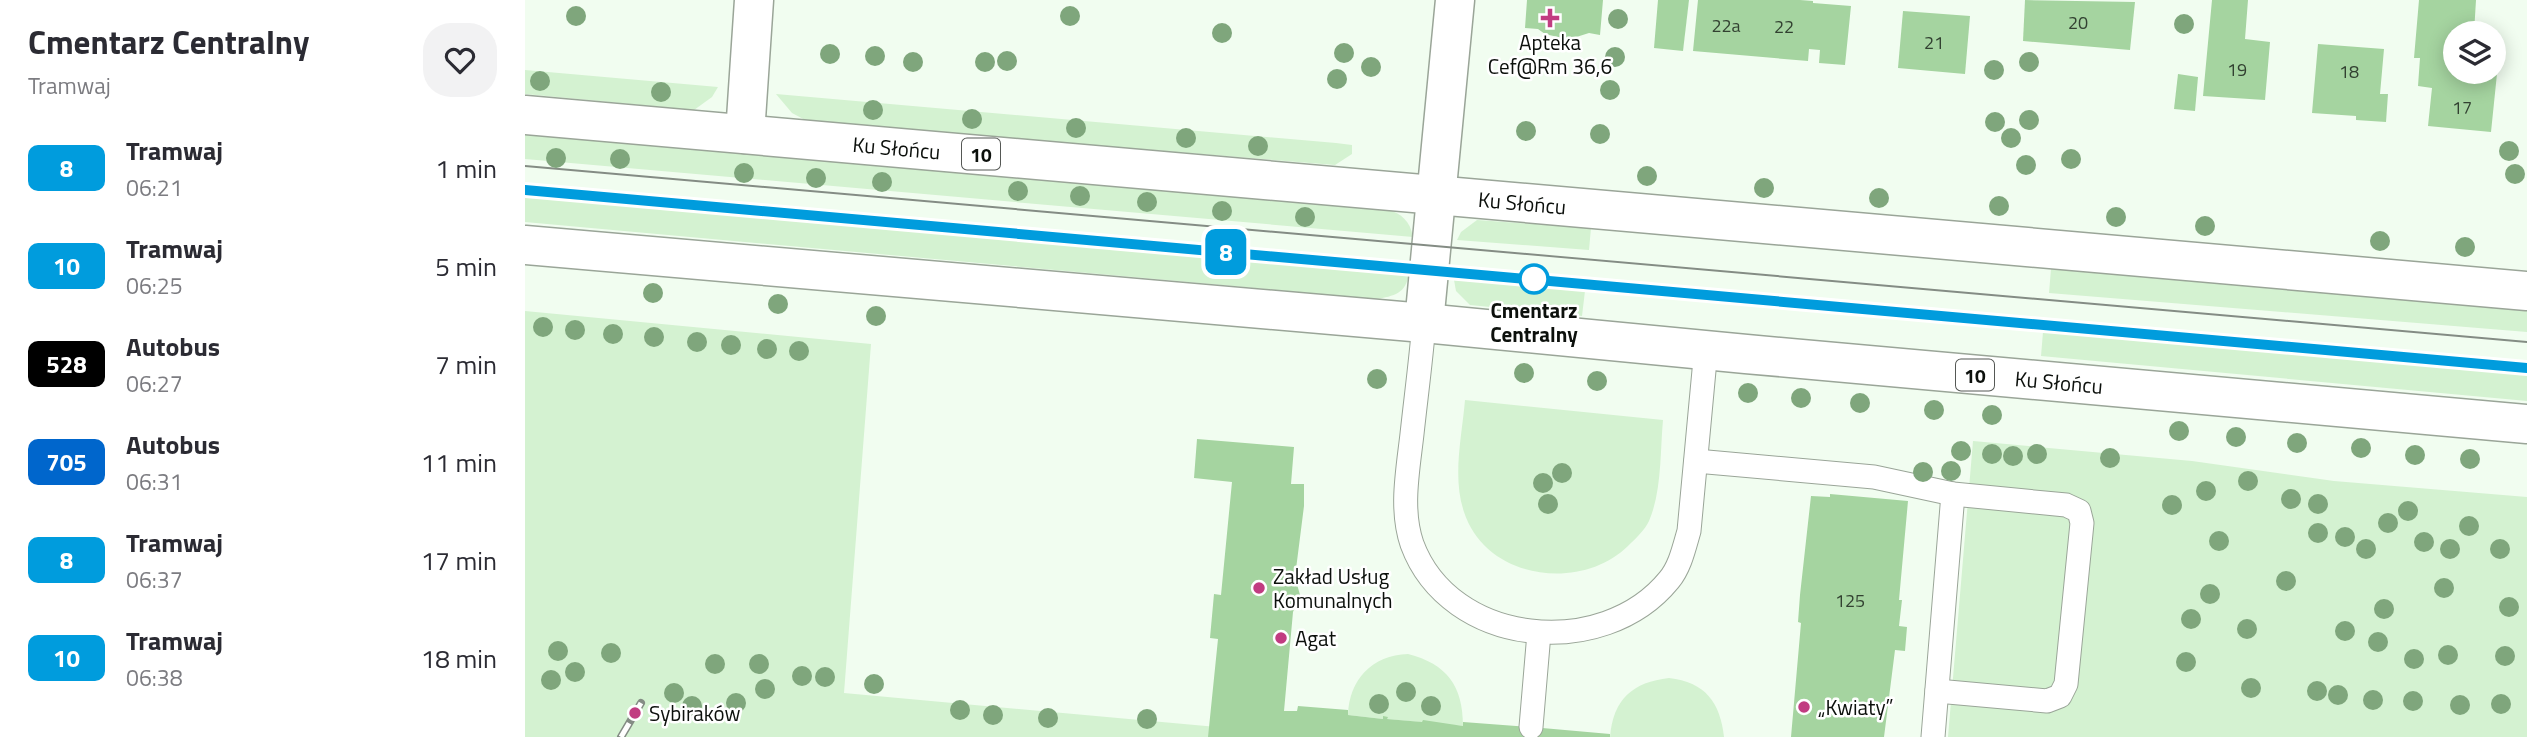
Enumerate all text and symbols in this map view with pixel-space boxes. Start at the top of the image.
house number: 20 [2068,9,2088,36]
marker: Apteka Cef@Rm 36,6 [1542,10,1558,26]
house number: 22a [1711,12,1741,39]
house number: 22 [1774,13,1794,40]
text: Cmentarz Centralny [28,17,309,67]
map controls [2443,21,2506,84]
button: layers [2443,21,2506,84]
button: heart [423,23,497,97]
place label: Apteka Cef@Rm 36,6 [1488,26,1612,82]
house number: 21 [1924,29,1944,56]
house number: 19 [2227,56,2247,83]
house number: 18 [2339,58,2359,85]
text: Tramwaj [28,68,111,103]
house number: 17 [2452,94,2472,121]
street label: Ku Słońcu [851,128,942,167]
text: Tramwaj [126,131,223,170]
road number: 10 [962,138,1000,170]
text: 1 min [435,149,497,188]
text: 8 [60,150,73,186]
text: 06:21 [126,170,183,205]
street label: Ku Słońcu [1477,183,1567,222]
text: Tramwaj [126,229,223,268]
line badge: 8 [1203,229,1249,275]
text: 8 [1219,234,1233,270]
text: 5 min [435,247,497,286]
text: 10 [53,248,80,284]
marker: Cmentarz Centralny [1519,264,1549,294]
text: 06:25 [126,268,183,303]
place label: Cmentarz Centralny [1490,294,1578,350]
text: Autobus [126,327,220,366]
text: 7 min [435,345,497,384]
text: 528 [46,346,87,382]
road number: 10 [1956,360,1994,390]
street label: Ku Słońcu [2014,362,2104,402]
text: 06:27 [126,366,183,401]
text: Autobus [126,425,220,464]
text: 11 min [421,443,497,482]
text: 705 [46,444,87,480]
text: 06:31 [126,464,183,499]
text: Tramwaj [126,523,223,562]
text: 17 min [421,541,497,580]
text: 8 [60,542,73,578]
place label: Zakład Usług Komunalnych [1273,560,1393,616]
text: 06:37 [126,562,183,597]
marker: Zakład Usług Komunalnych [1251,580,1267,596]
house number: 125 [1835,587,1865,614]
text: Tramwaj [126,621,223,660]
place label: Agat [1295,622,1337,654]
marker: Agat [1273,630,1289,646]
text: 18 min [421,639,497,678]
text: 10 [53,640,80,676]
text: 06:38 [126,660,183,695]
place label: „Kwiaty” [1818,691,1894,723]
place label: Sybiraków [649,697,741,729]
marker: „Kwiaty” [1796,699,1812,715]
marker: Sybiraków [627,705,643,721]

